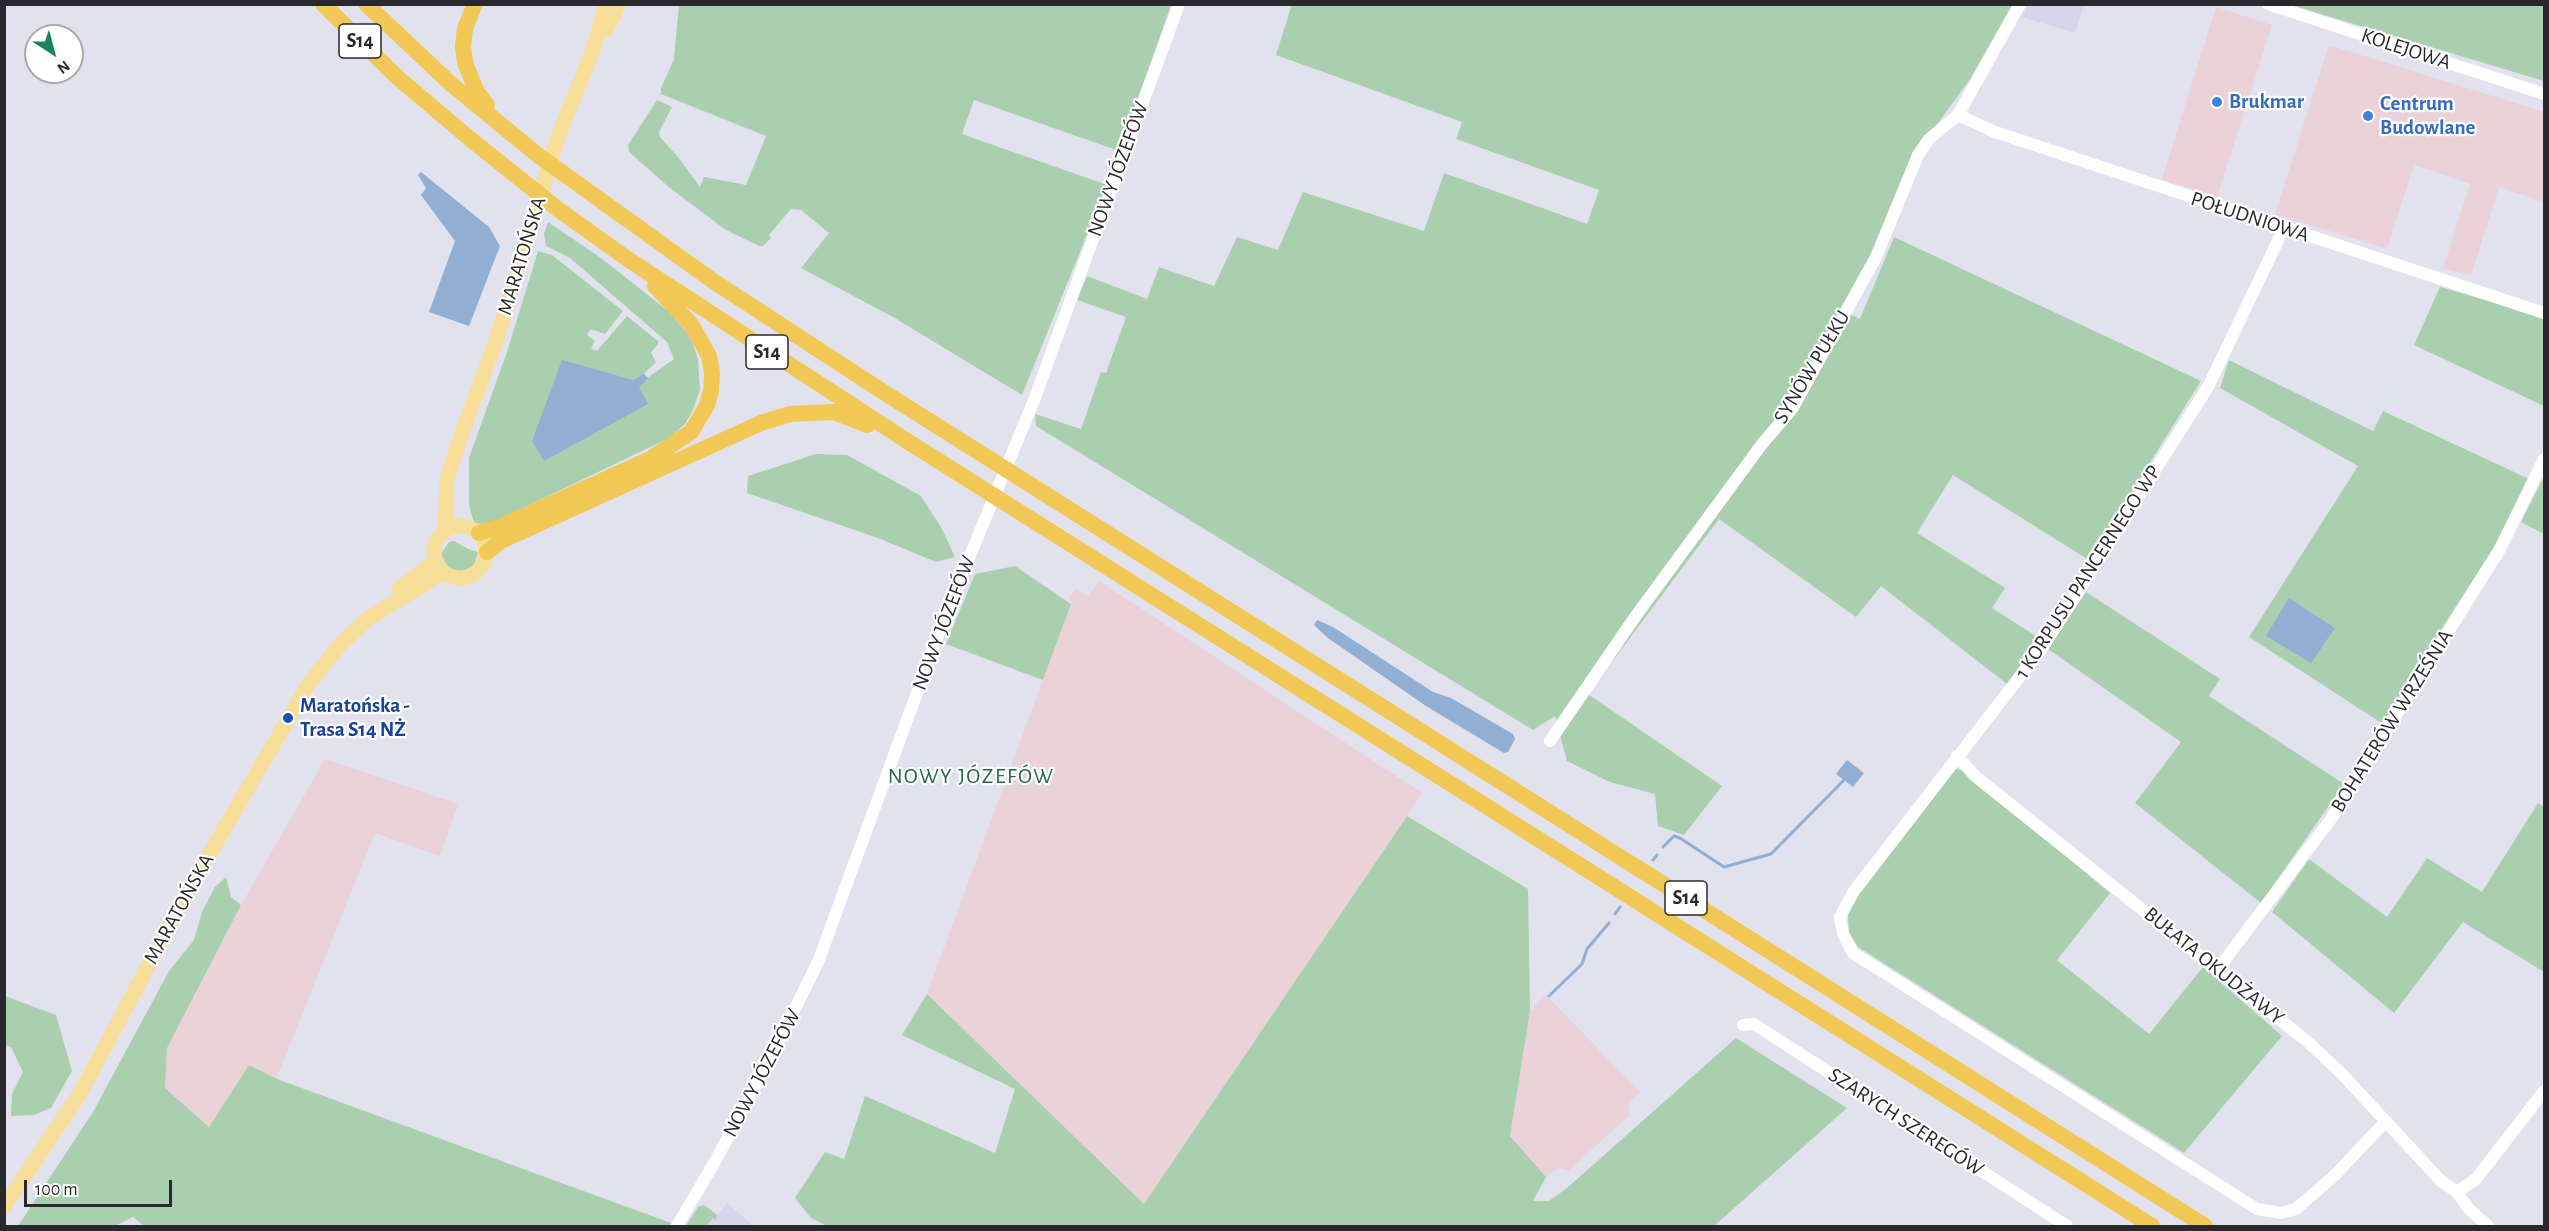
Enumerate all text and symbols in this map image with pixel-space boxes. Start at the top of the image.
street label: KOLEJOWA [2358,23,2454,75]
north arrow [24,24,84,84]
road number: S14 [339,24,381,58]
text: N [54,57,73,77]
place label: Brukmar [2229,89,2304,115]
place label: Centrum Budowlane [2380,91,2475,141]
marker: Brukmar [2210,95,2224,109]
street label: NOWY JÓZEFÓW [1082,98,1154,240]
marker: Centrum Budowlane [2361,109,2375,123]
street label: POŁUDNIOWA [2188,186,2312,248]
street label: MARATOŃSKA [492,194,552,318]
street label: SYNÓW PUŁKU [1768,306,1856,428]
road number: S14 [746,335,788,369]
street label: 1 KORPUSU PANCERNEGO WP [2010,461,2166,683]
street label: NOWY JÓZEFÓW [907,552,981,694]
street label: BOHATERÓW WRZEŚNIA [2325,625,2459,817]
place label: Maratońska - Trasa S14 NŻ [300,693,410,743]
marker: Maratońska - Trasa S14 NŻ [281,711,295,725]
district label: NOWY JÓZEFÓW [888,763,1054,789]
street label: MARATOŃSKA [138,850,220,968]
road number: S14 [1665,881,1707,915]
street label: BUŁATA OKUDŻAWY [2139,902,2289,1030]
street label: NOWY JÓZEFÓW [718,1004,806,1142]
street label: SZARYCH SZEREGÓW [1824,1062,1988,1182]
scale bar [27,1168,176,1206]
text: 100 m [35,1181,78,1199]

